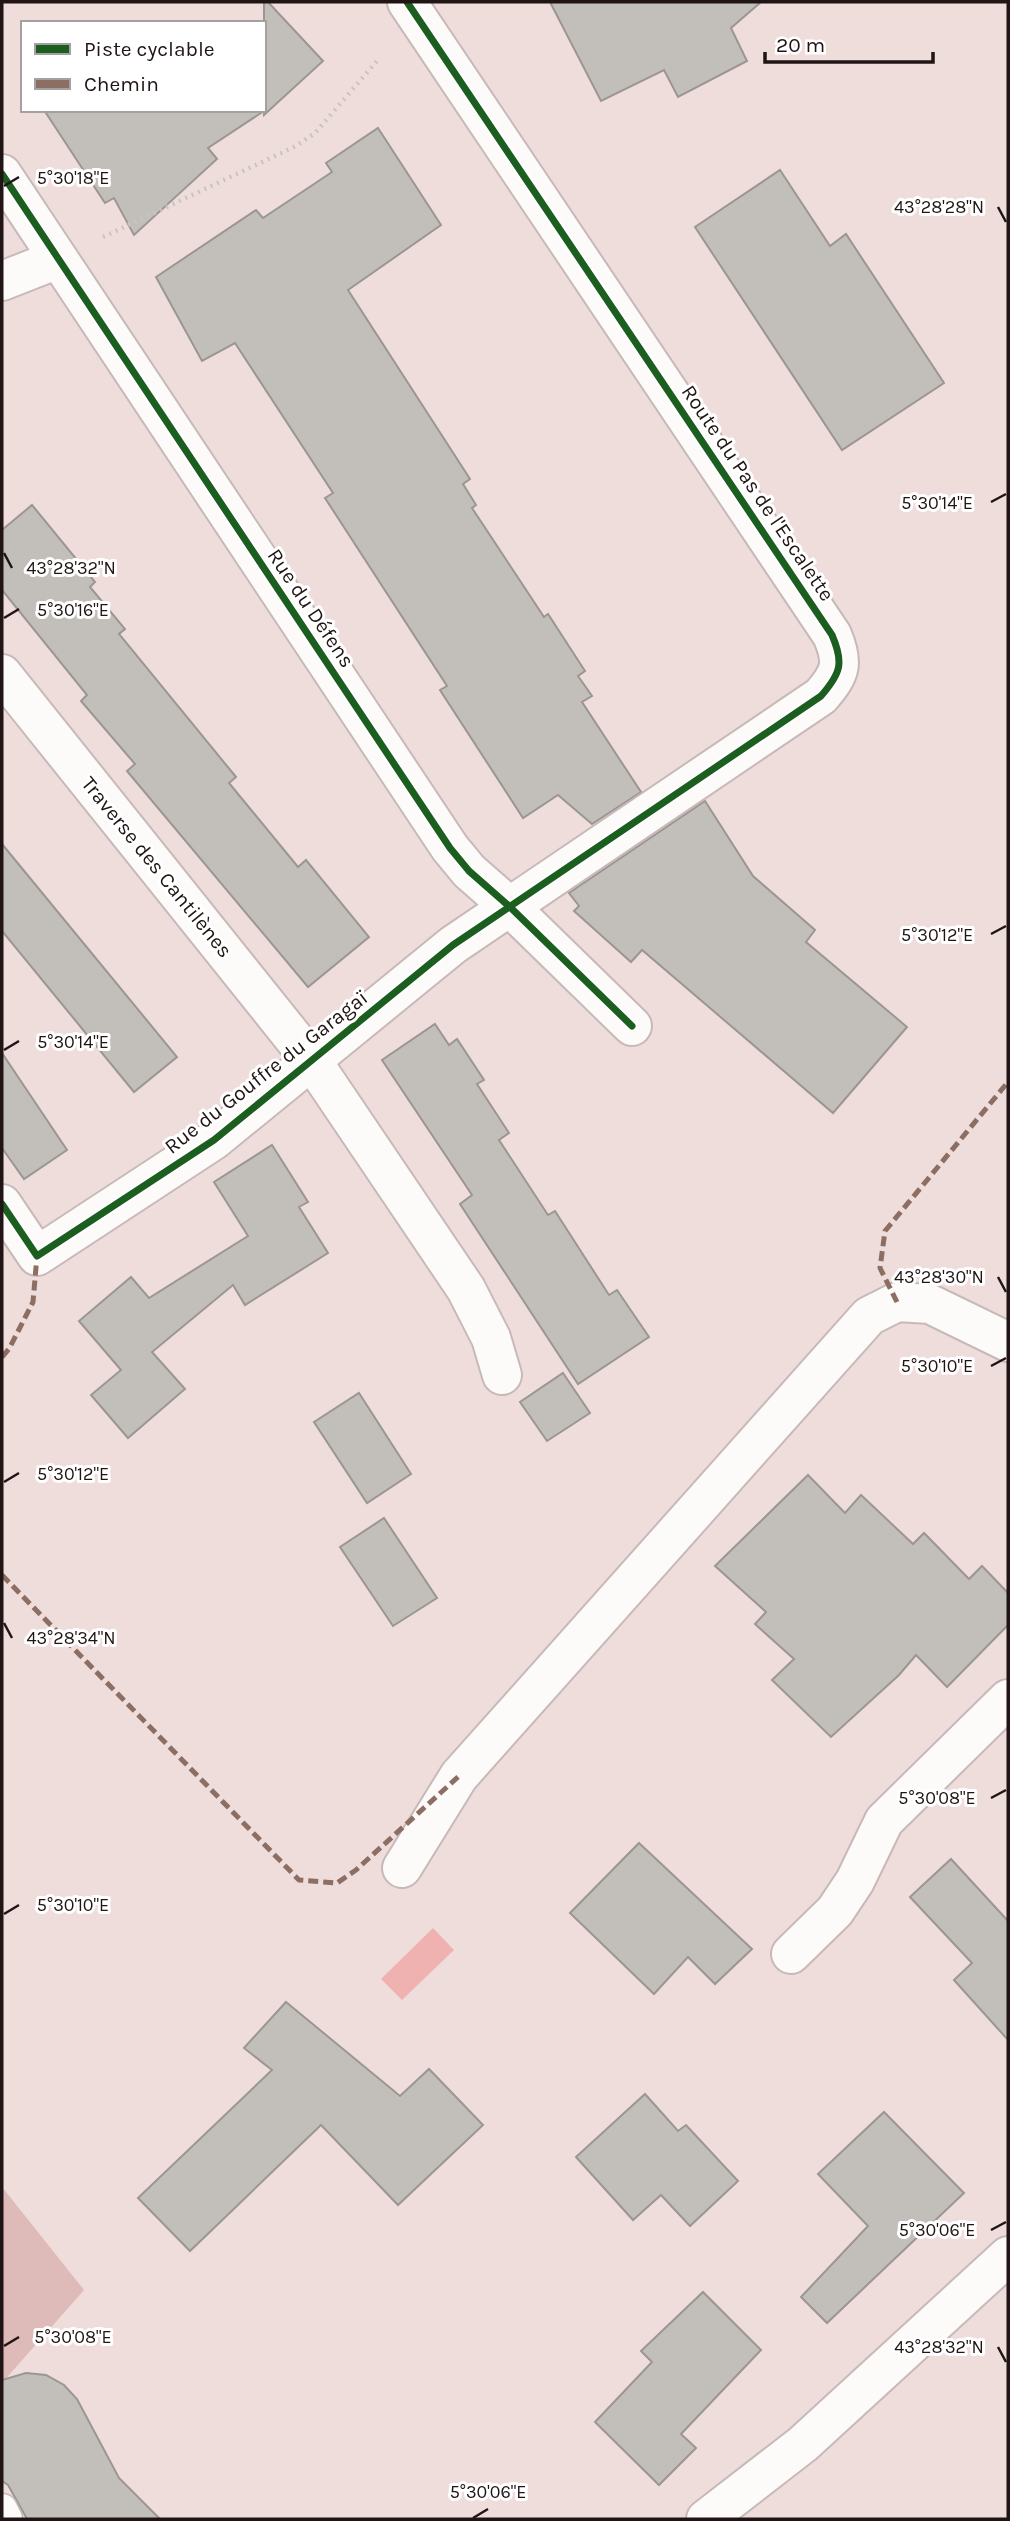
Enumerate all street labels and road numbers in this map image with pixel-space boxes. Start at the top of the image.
street label: Route du Pas de l'Escalette [677,380,839,606]
street label: Rue du Défens [263,544,359,672]
street label: Traverse des Cantilènes [77,772,237,962]
street label: Rue du Gouffre du Garagaï [160,985,372,1159]

